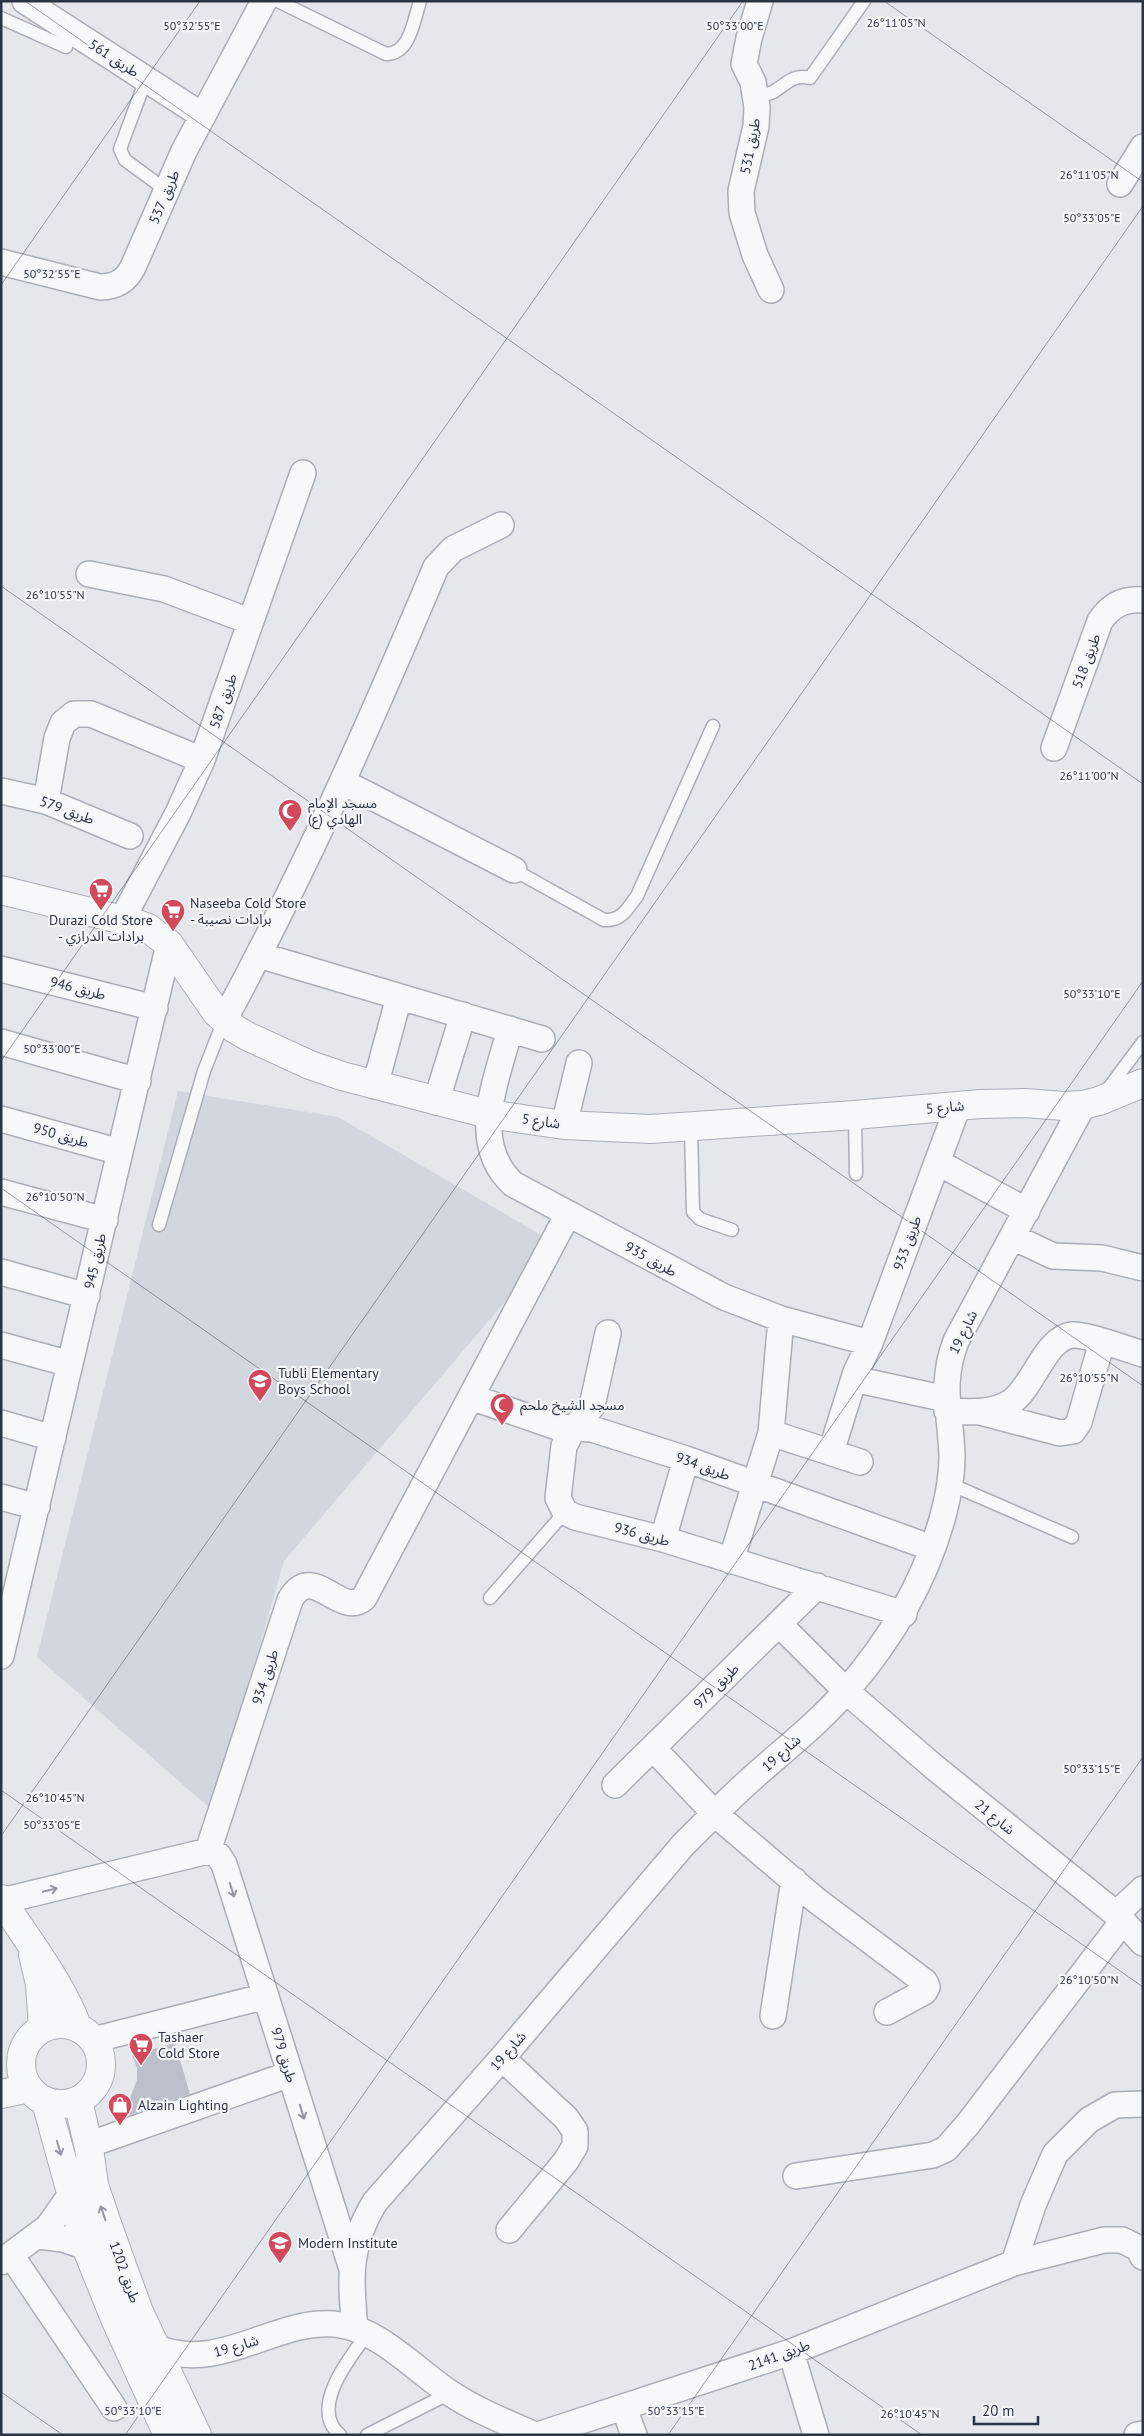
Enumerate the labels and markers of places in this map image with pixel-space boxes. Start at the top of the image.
place label: مسجد الإمام الهادي (ع) [308,794,377,830]
mosque icon: مسجد الإمام الهادي (ع) [277,798,303,832]
supermarket icon: Durazi Cold Store - برادات الدرازي [88,877,114,911]
place label: Naseeba Cold Store - برادات نصيبة [190,894,306,928]
supermarket icon: Naseeba Cold Store - برادات نصيبة [160,898,186,932]
place label: Durazi Cold Store - برادات الدرازي [49,911,153,947]
place label: Tubli Elementary Boys School [278,1364,379,1398]
school or university icon: Tubli Elementary Boys School [247,1368,273,1402]
mosque icon: مسجد الشيخ ملحم [489,1392,515,1426]
place label: مسجد الشيخ ملحم [520,1396,625,1416]
place label: Tashaer Cold Store [158,2028,220,2062]
supermarket icon: Tashaer Cold Store [128,2032,154,2066]
shop icon: Alzain Lighting [107,2092,133,2126]
place label: Alzain Lighting [138,2096,228,2114]
school or university icon: Modern Institute [267,2230,293,2264]
place label: Modern Institute [298,2234,398,2252]

